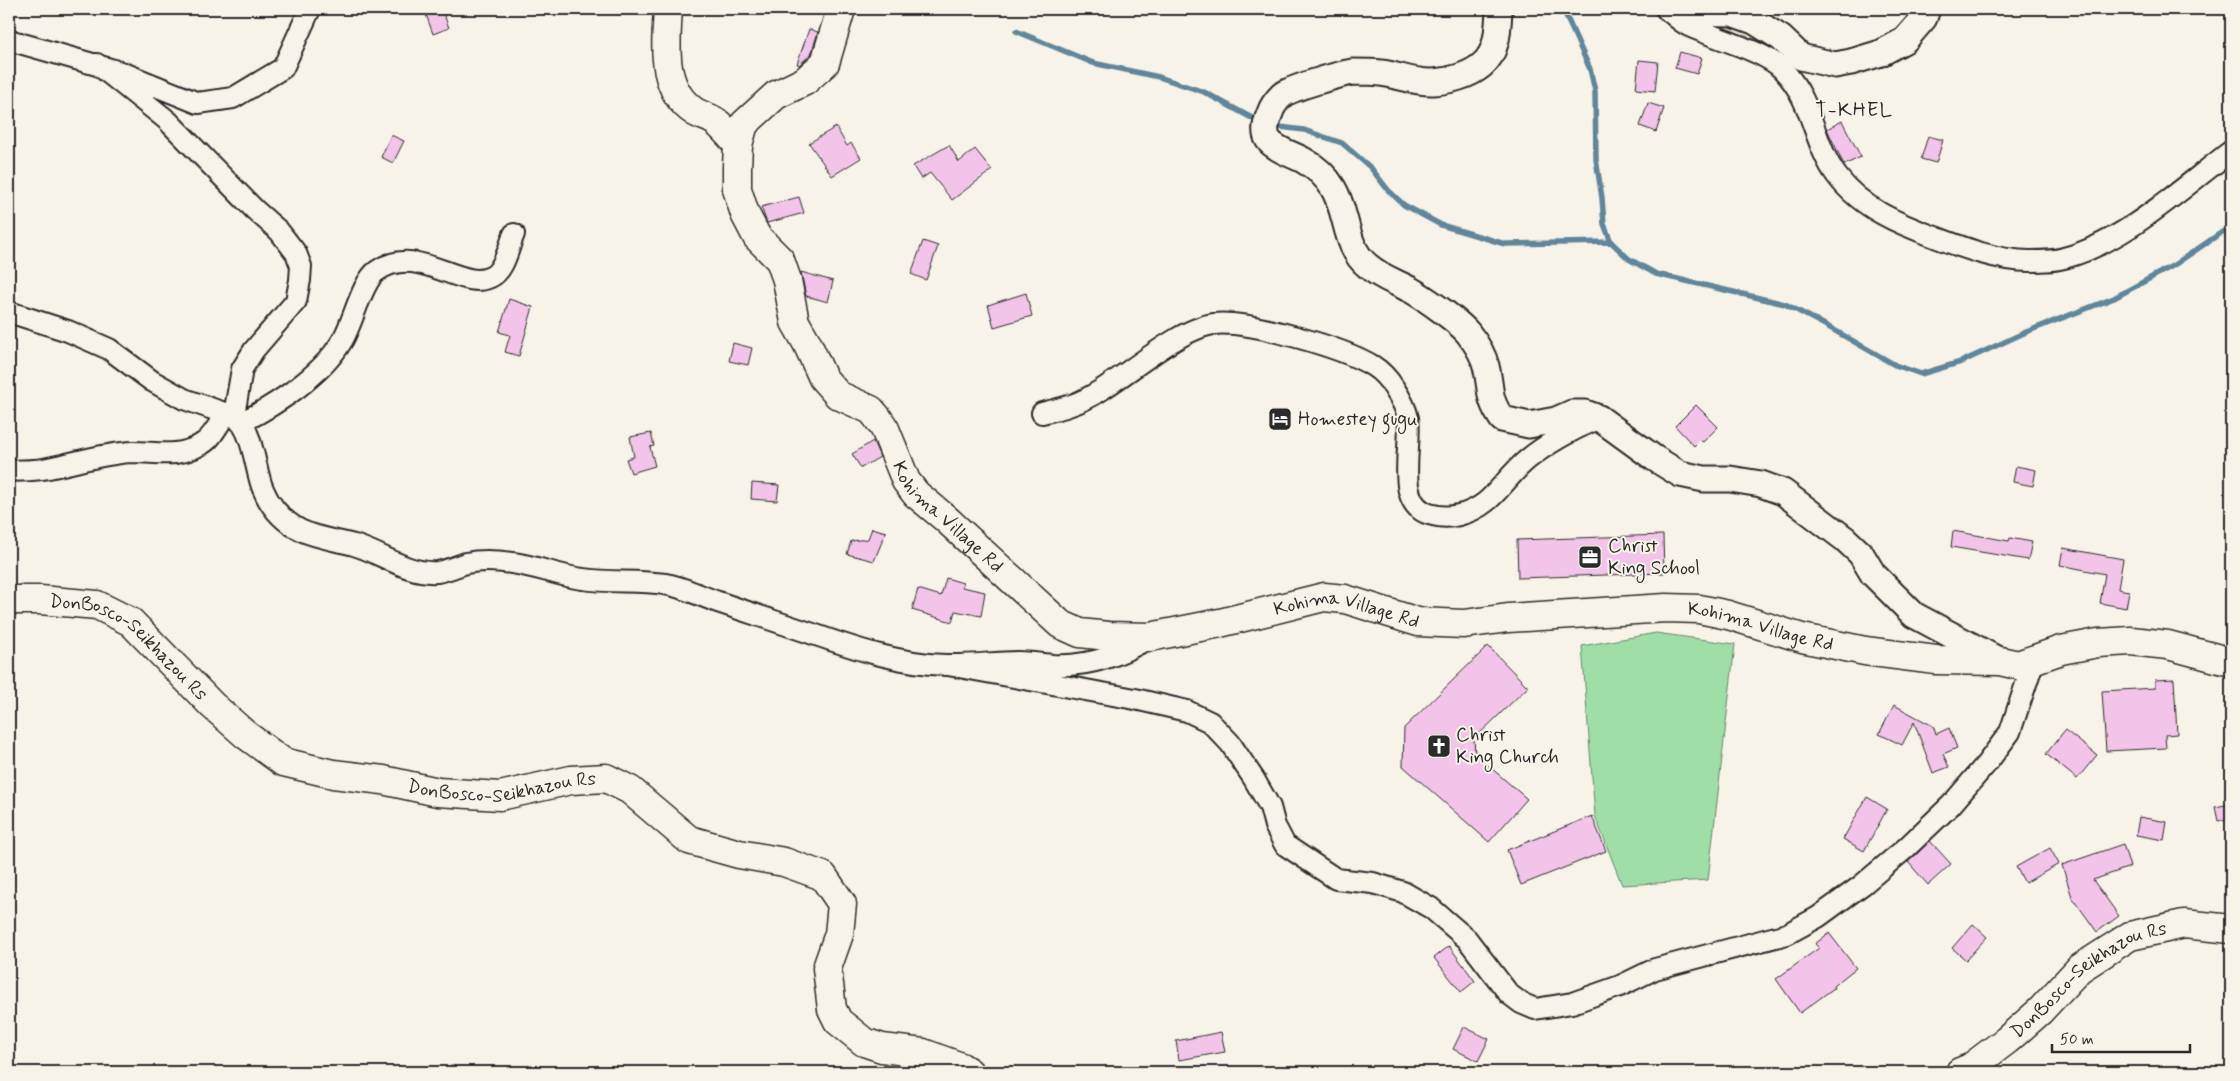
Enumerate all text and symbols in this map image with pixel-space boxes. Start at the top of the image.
district label: T-KHEL [1815,97,1893,124]
hotel icon: Homestey gugu [1267,406,1293,432]
place label: Homestey gugu [1298,407,1418,435]
street label: Kohima Village Rd [887,457,1009,578]
place label: Christ King School [1608,534,1700,583]
office icon: Christ King School [1577,544,1603,570]
street label: Kohima Village Rd [1271,584,1422,634]
street label: DonBosco-Seikhazou Rs [48,588,213,706]
street label: Kohima Village Rd [1688,596,1836,657]
place label: Christ King Church [1456,723,1559,772]
church icon: Christ King Church [1426,733,1452,759]
street label: DonBosco-Seikhazou Rs [405,766,597,809]
street label: DonBosco-Seikhazou Rs [2005,916,2169,1044]
scale bar [2052,1021,2190,1053]
text: 50 m [2060,1030,2094,1050]

